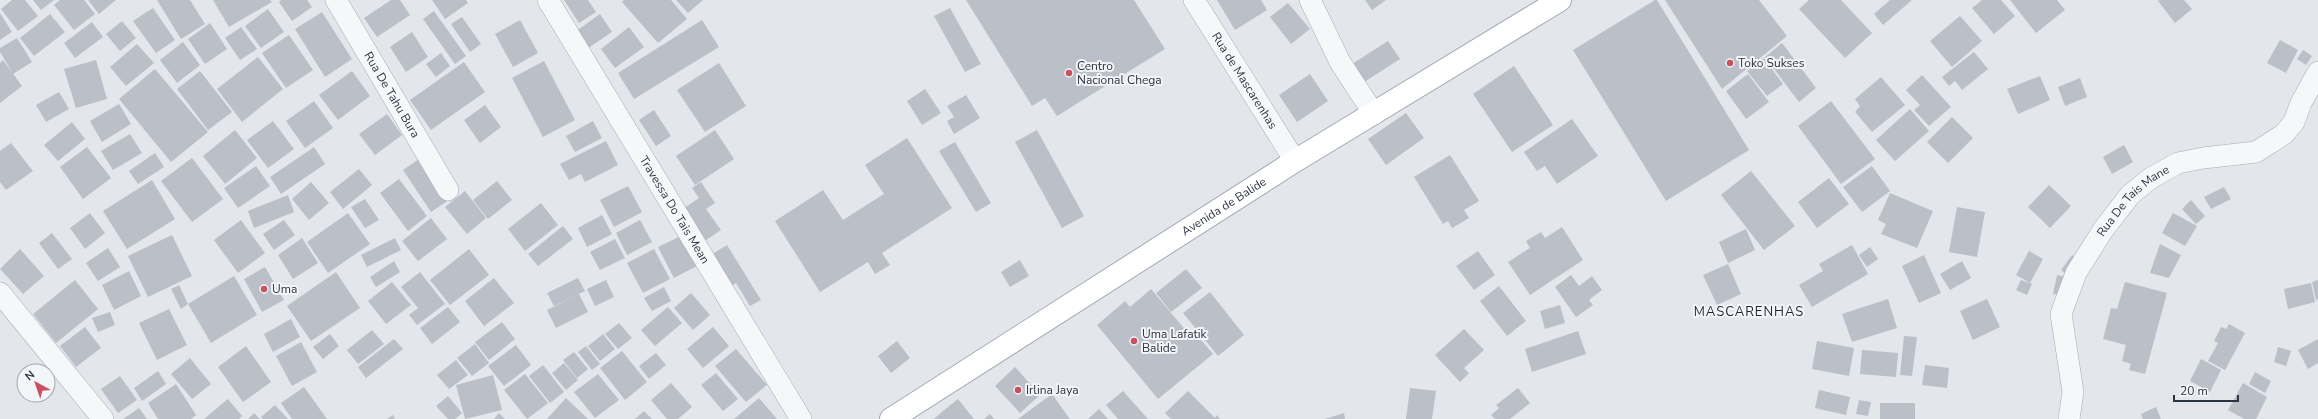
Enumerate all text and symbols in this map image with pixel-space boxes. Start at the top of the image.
street label: Rua de Mascarenhas [1208,29,1281,132]
street label: Rua De Tahu Bura [360,49,423,141]
place label: Toko Sukses [1738,55,1805,71]
place label: Centro Nacional Chega [1077,58,1162,88]
marker: Toko Sukses [1725,58,1735,68]
marker: Centro Nacional Chega [1064,68,1074,78]
street label: Travessa Do Tais Mean [636,153,713,267]
street label: Rua De Tais Mane [2093,162,2172,239]
street label: Avenida de Balide [1178,173,1269,239]
place label: Uma [272,281,297,297]
marker: Uma [259,284,269,294]
district label: MASCARENHAS [1694,303,1804,321]
place label: Uma Lafatik Balide [1142,326,1208,356]
marker: Uma Lafatik Balide [1129,336,1139,346]
north arrow [16,363,56,403]
text: N [22,367,38,384]
scale bar [2174,377,2238,403]
place label: Irlina Jaya [1026,382,1079,398]
text: 20 m [2180,383,2208,399]
marker: Irlina Jaya [1013,385,1023,395]

